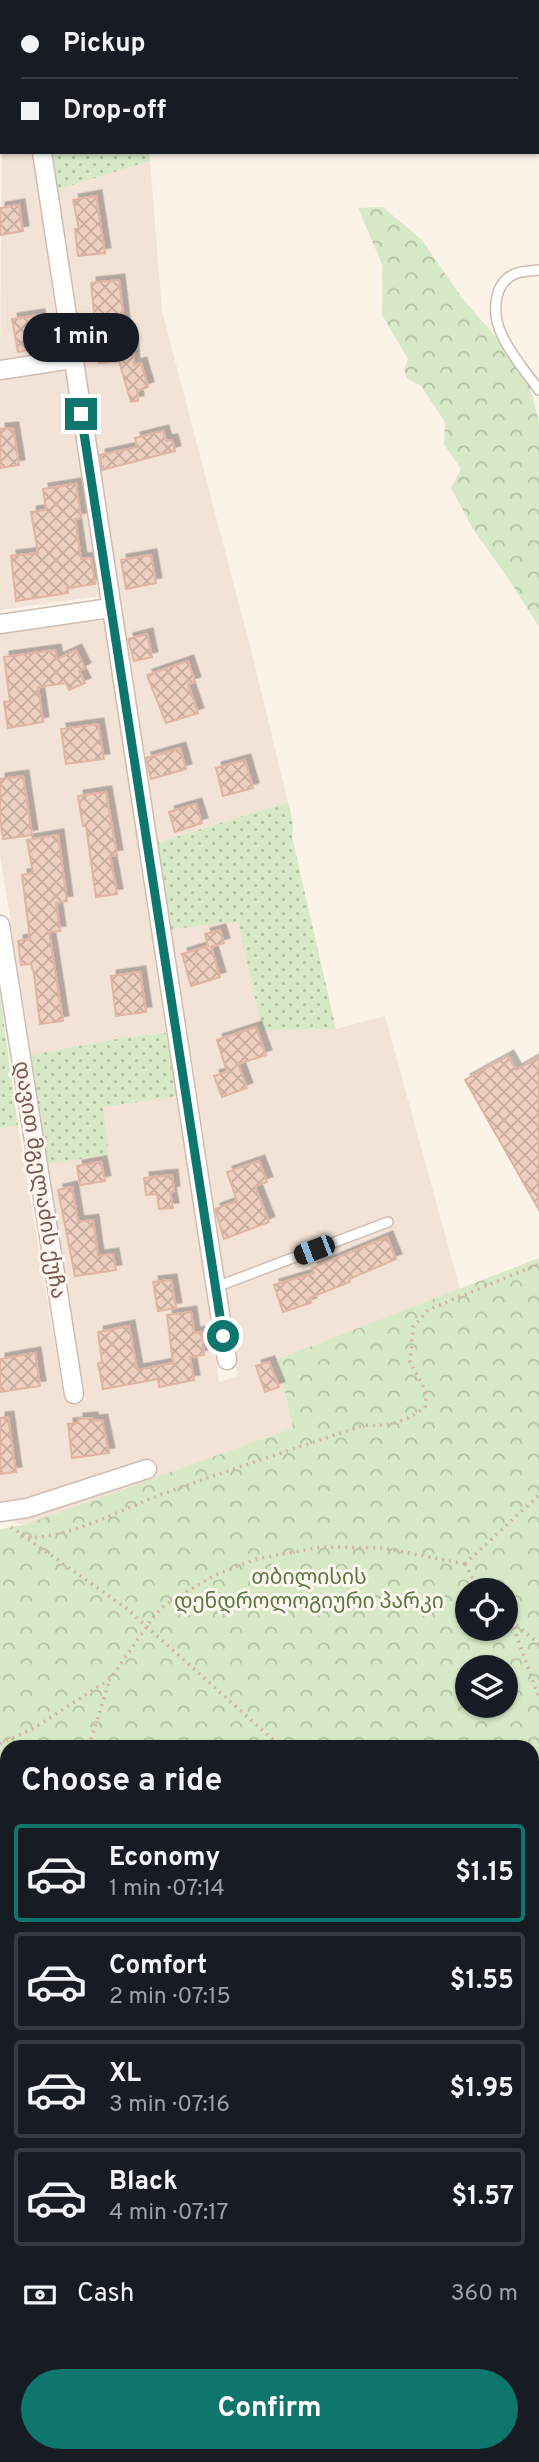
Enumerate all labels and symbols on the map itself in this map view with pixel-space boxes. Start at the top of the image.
callout: 1 min [23,312,139,362]
route end [65,398,97,430]
street label: დავით მგელაძის ქუჩა [7,1059,71,1301]
car [291,1233,338,1267]
route start [207,1320,239,1352]
park label: თბილისის დენდროლოგიური პარკი [174,1565,444,1616]

